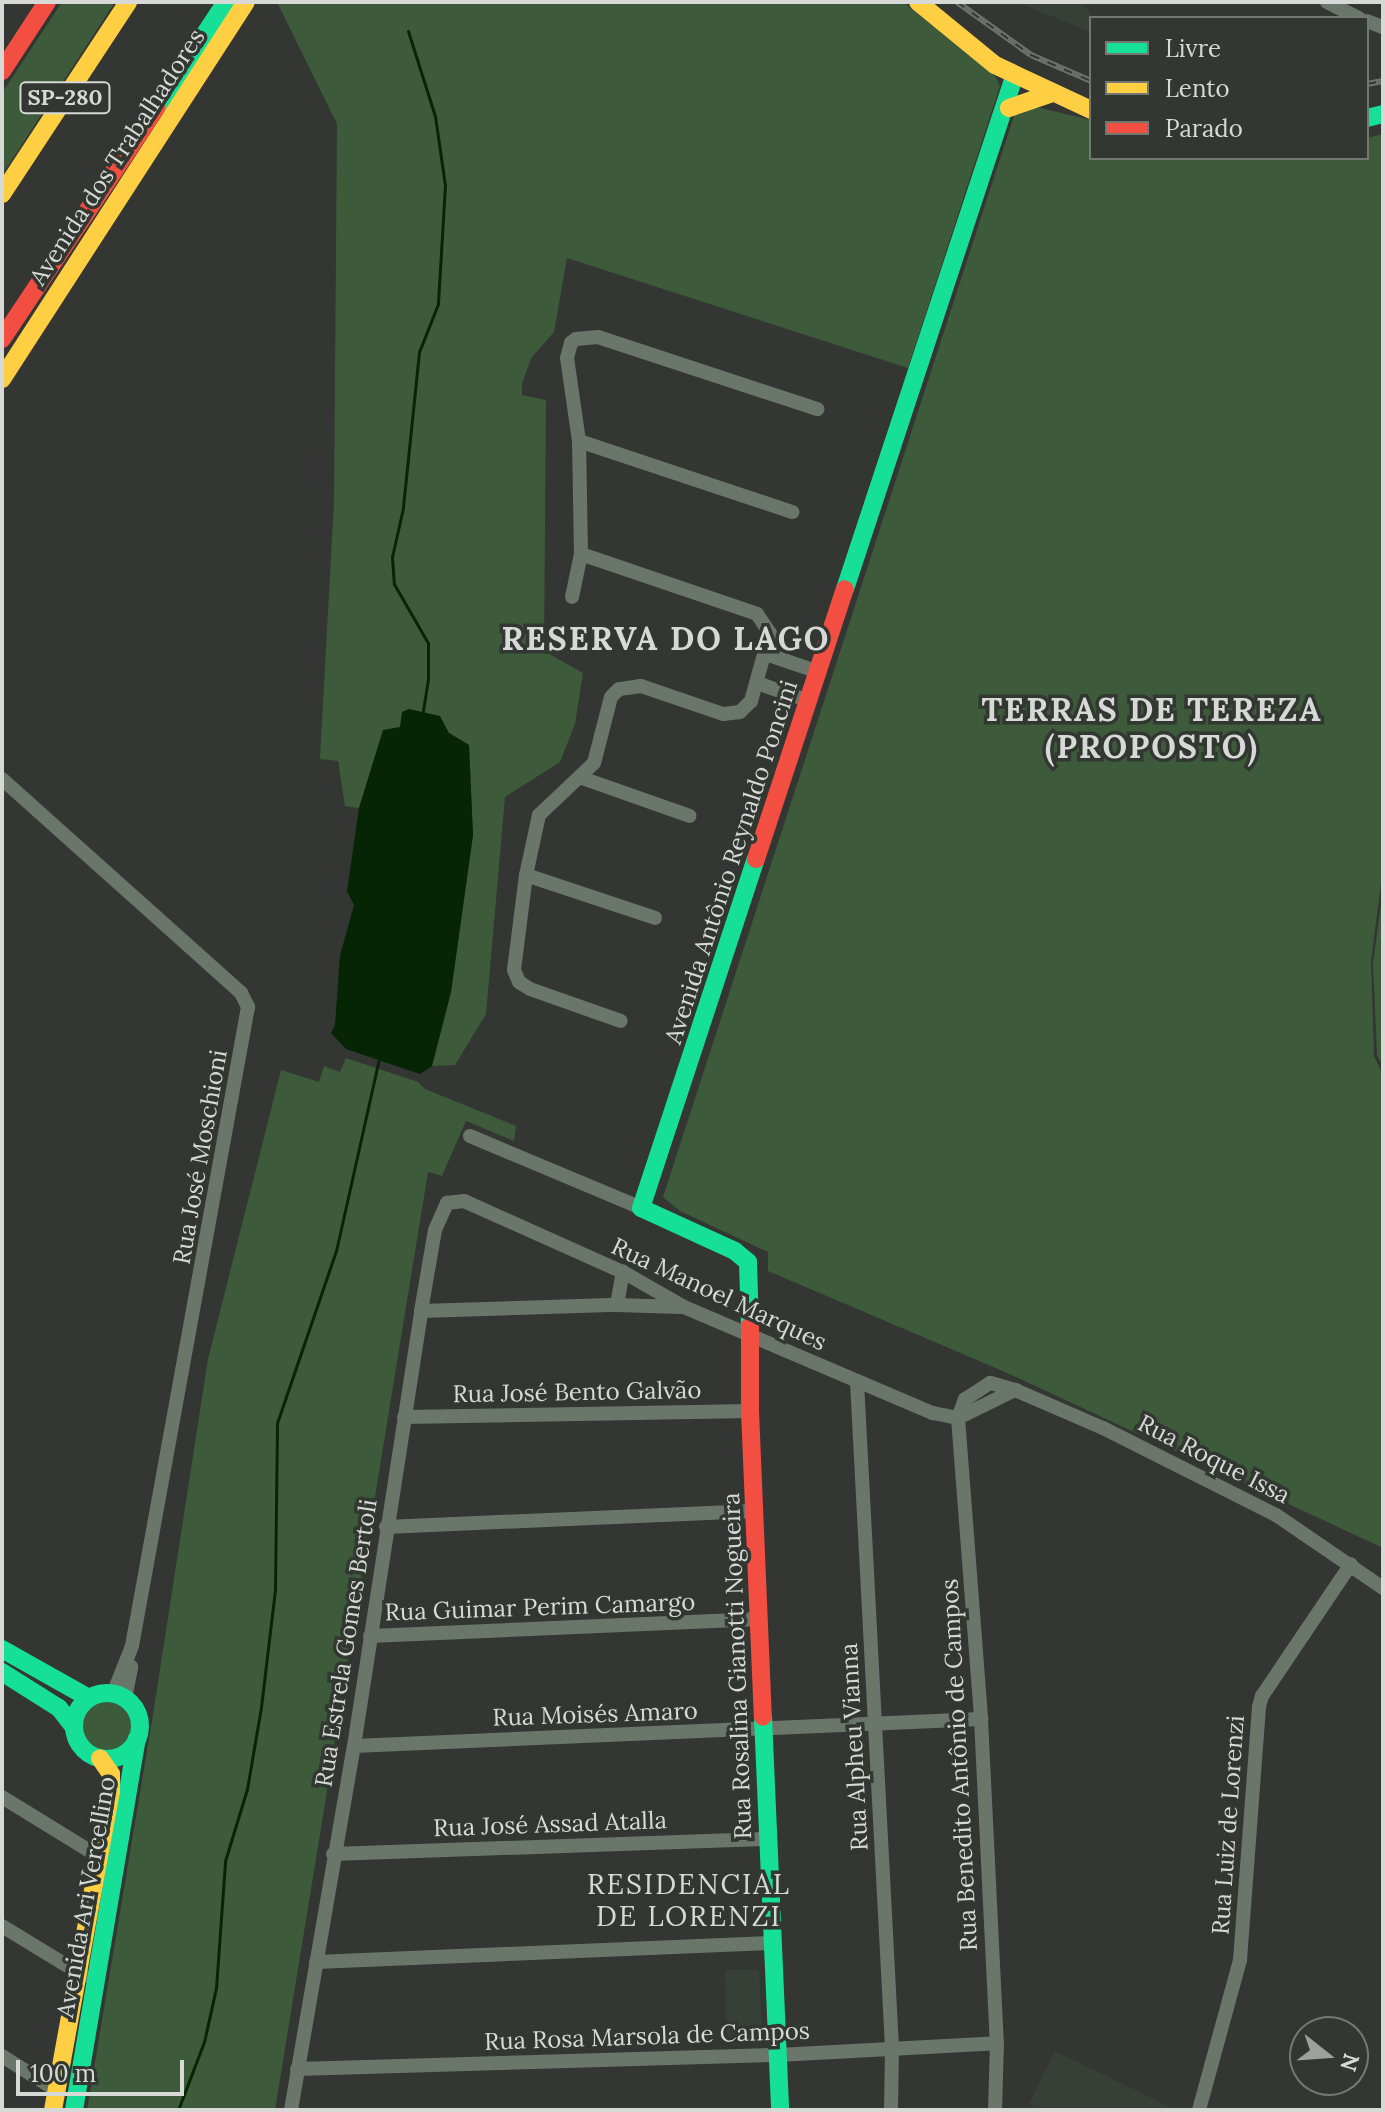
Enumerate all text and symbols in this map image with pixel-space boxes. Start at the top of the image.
legend [1089,16,1369,160]
street label: Avenida dos Trabalhadores [23,23,211,291]
text: Livre [1165,33,1221,64]
text: Lento [1165,73,1230,104]
road number: SP-280 [19,80,111,116]
text: Parado [1165,113,1243,144]
district label: RESERVA DO LAGO [502,620,830,658]
street label: Avenida Antônio Reynaldo Poncini [658,677,804,1047]
district label: TERRAS DE TEREZA (PROPOSTO) [981,692,1323,767]
street label: Rua José Moschioni [167,1047,233,1267]
street label: Rua Manoel Marques [607,1232,831,1356]
street label: Rua José Bento Galvão [452,1375,702,1409]
street label: Rua Roque Issa [1133,1408,1295,1510]
street label: Rua Rosalina Gianotti Nogueira [717,1492,757,1840]
street label: Rua Estrela Gomes Bertoli [309,1497,383,1789]
street label: Rua Benedito Antônio de Campos [935,1578,983,1952]
street label: Rua Guimar Perim Camargo [384,1587,696,1627]
street label: Rua Alpheu Vianna [834,1642,874,1852]
street label: Rua Moisés Amaro [492,1696,698,1732]
street label: Rua Luiz de Lorenzi [1206,1714,1250,1936]
street label: Avenida Ari Vercellino [51,1774,121,2020]
street label: Rua José Assad Atalla [433,1806,667,1842]
district label: RESIDENCIAL DE LORENZI [587,1867,791,1933]
street label: Rua Rosa Marsola de Campos [484,2016,810,2056]
north arrow [1289,2016,1369,2096]
scale bar [20,2044,188,2094]
text: N [1334,2050,1366,2075]
text: 100 m [30,2058,96,2089]

